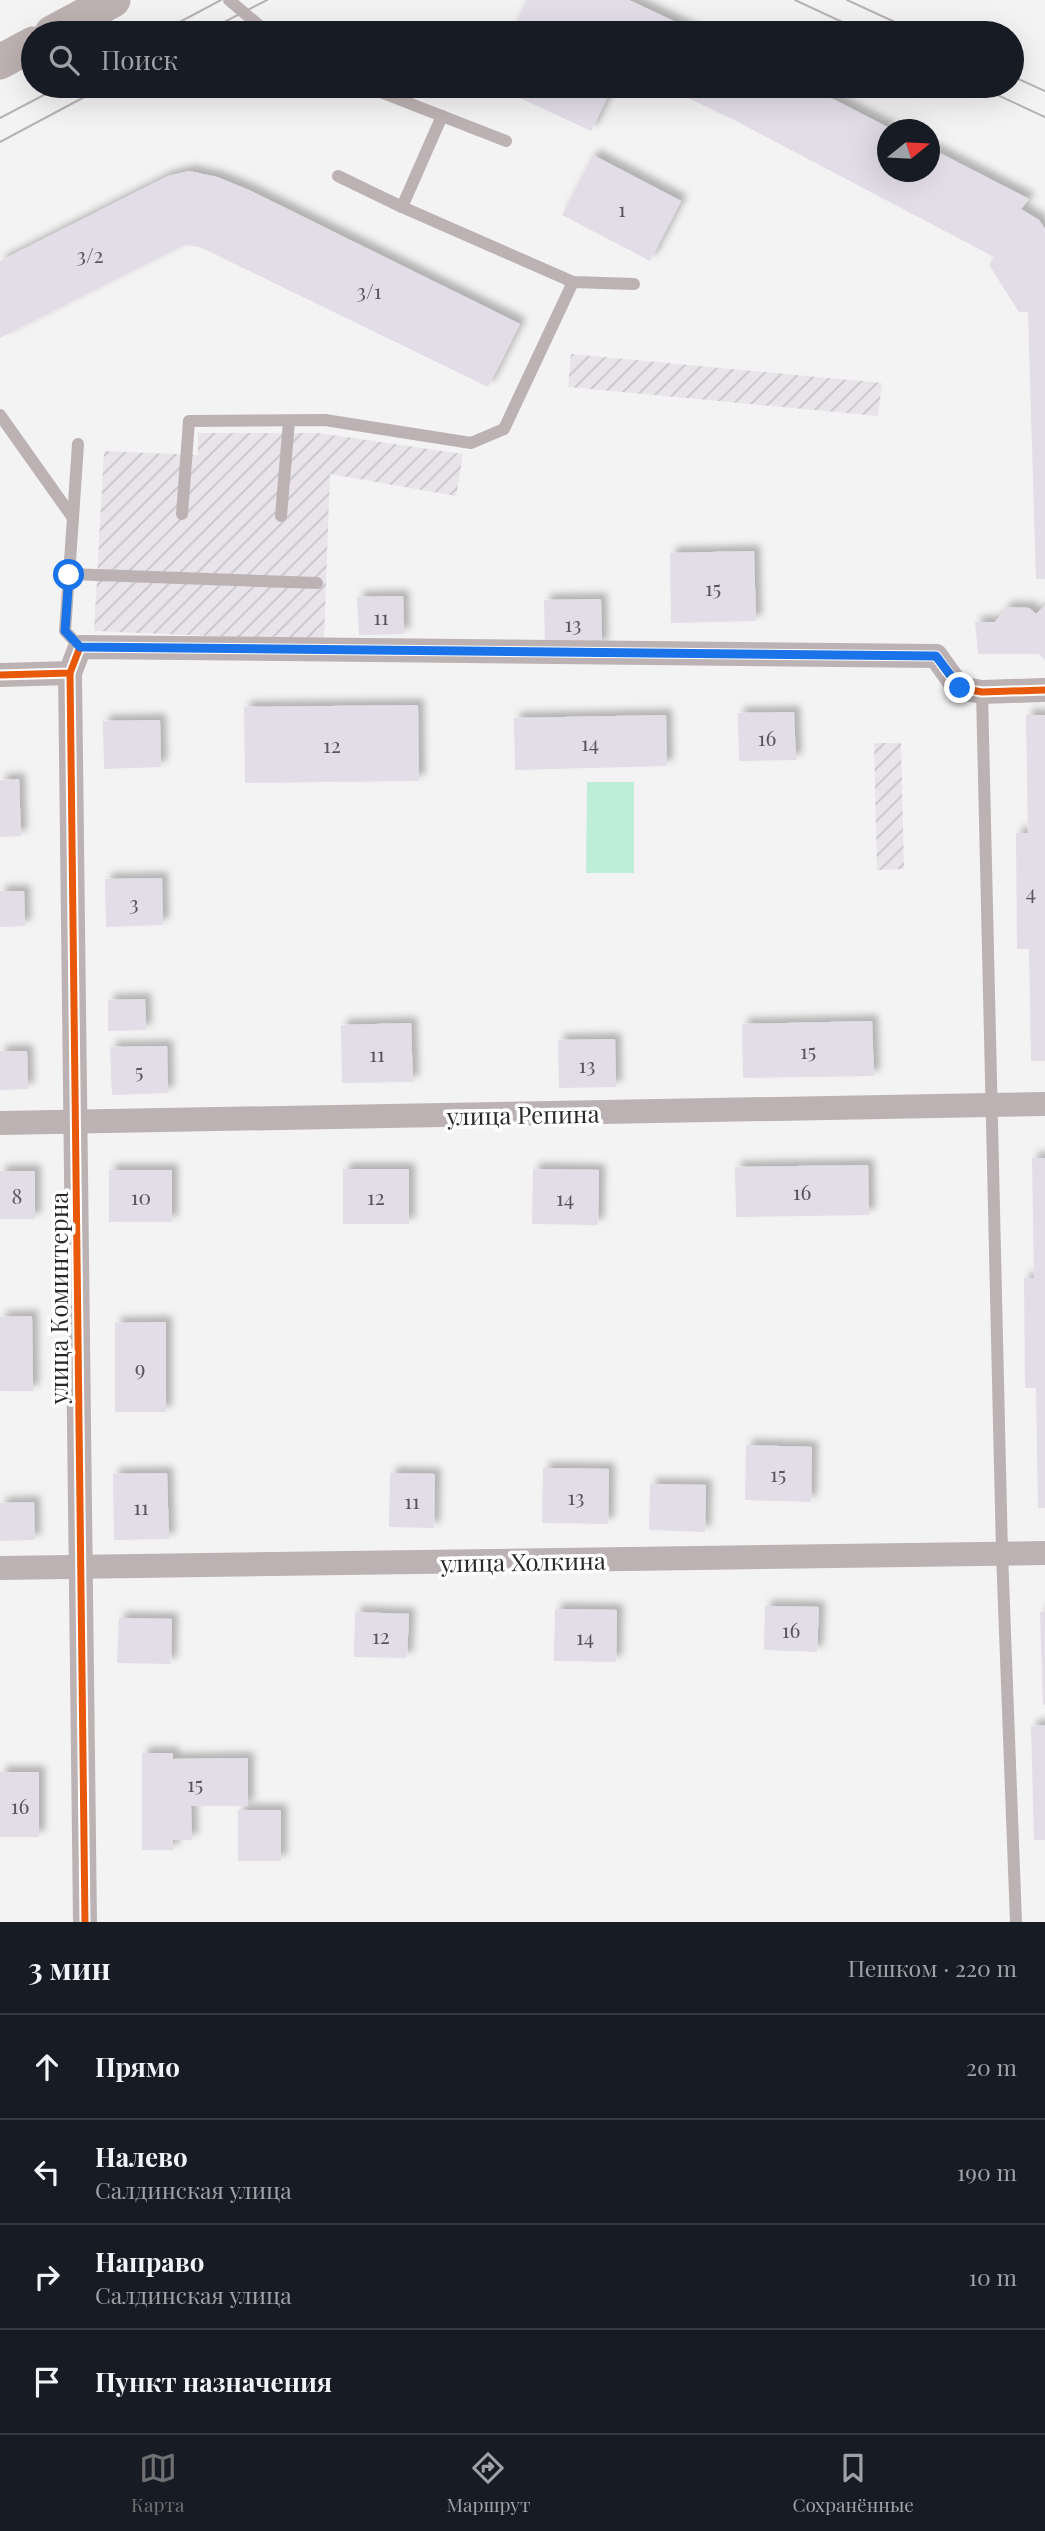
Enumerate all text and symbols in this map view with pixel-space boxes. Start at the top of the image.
search box [21,21,1024,98]
icon: search [45,41,83,79]
text: Поиск [101,42,178,77]
north arrow [877,119,940,182]
house number: 1 [618,194,626,222]
house number: 3/2 [77,240,104,268]
house number: 3/1 [356,276,382,304]
route start [53,559,84,590]
house number: 15 [705,573,721,601]
house number: 11 [373,602,389,630]
house number: 13 [565,609,581,637]
route end [944,672,975,703]
house number: 16 [758,723,776,751]
house number: 14 [581,728,599,756]
house number: 12 [323,730,341,758]
house number: 4 [1026,877,1036,905]
house number: 3 [129,888,139,916]
house number: 15 [800,1036,816,1064]
house number: 11 [369,1039,385,1067]
house number: 13 [579,1050,595,1078]
house number: 5 [135,1056,143,1084]
street label: улица Репина [445,1097,600,1131]
house number: 16 [793,1177,811,1205]
house number: 8 [12,1181,22,1209]
house number: 10 [131,1182,151,1210]
house number: 12 [367,1182,385,1210]
house number: 14 [556,1183,574,1211]
street label: улица Коминтерна [42,1192,74,1405]
house number: 9 [135,1353,145,1381]
house number: 15 [770,1459,786,1487]
house number: 13 [568,1482,584,1510]
house number: 11 [404,1486,420,1514]
house number: 11 [133,1492,149,1520]
street label: улица Холкина [439,1544,606,1578]
house number: 16 [782,1615,800,1643]
house number: 12 [372,1621,390,1649]
house number: 14 [576,1622,594,1650]
house number: 15 [187,1769,203,1797]
house number: 16 [11,1791,29,1819]
text: 3 мин [28,1948,111,1988]
text: Пешком · 220 m [848,1952,1017,1983]
icon: ahead [28,2048,66,2086]
text: Прямо [95,2049,180,2084]
text: 20 m [966,2051,1017,2082]
text: Налево [95,2139,188,2174]
icon: left [28,2153,66,2191]
text: 190 m [957,2156,1017,2187]
text: Салдинская улица [95,2174,292,2205]
text: Направо [95,2244,204,2279]
icon: right [28,2258,66,2296]
text: 10 m [969,2261,1017,2292]
text: Салдинская улица [95,2279,292,2310]
icon: arrive [28,2363,66,2401]
text: Пункт назначения [95,2364,332,2399]
tab: Карта [131,2449,184,2517]
tab: Маршрут [447,2449,530,2517]
tab: Сохранённые [793,2449,914,2517]

